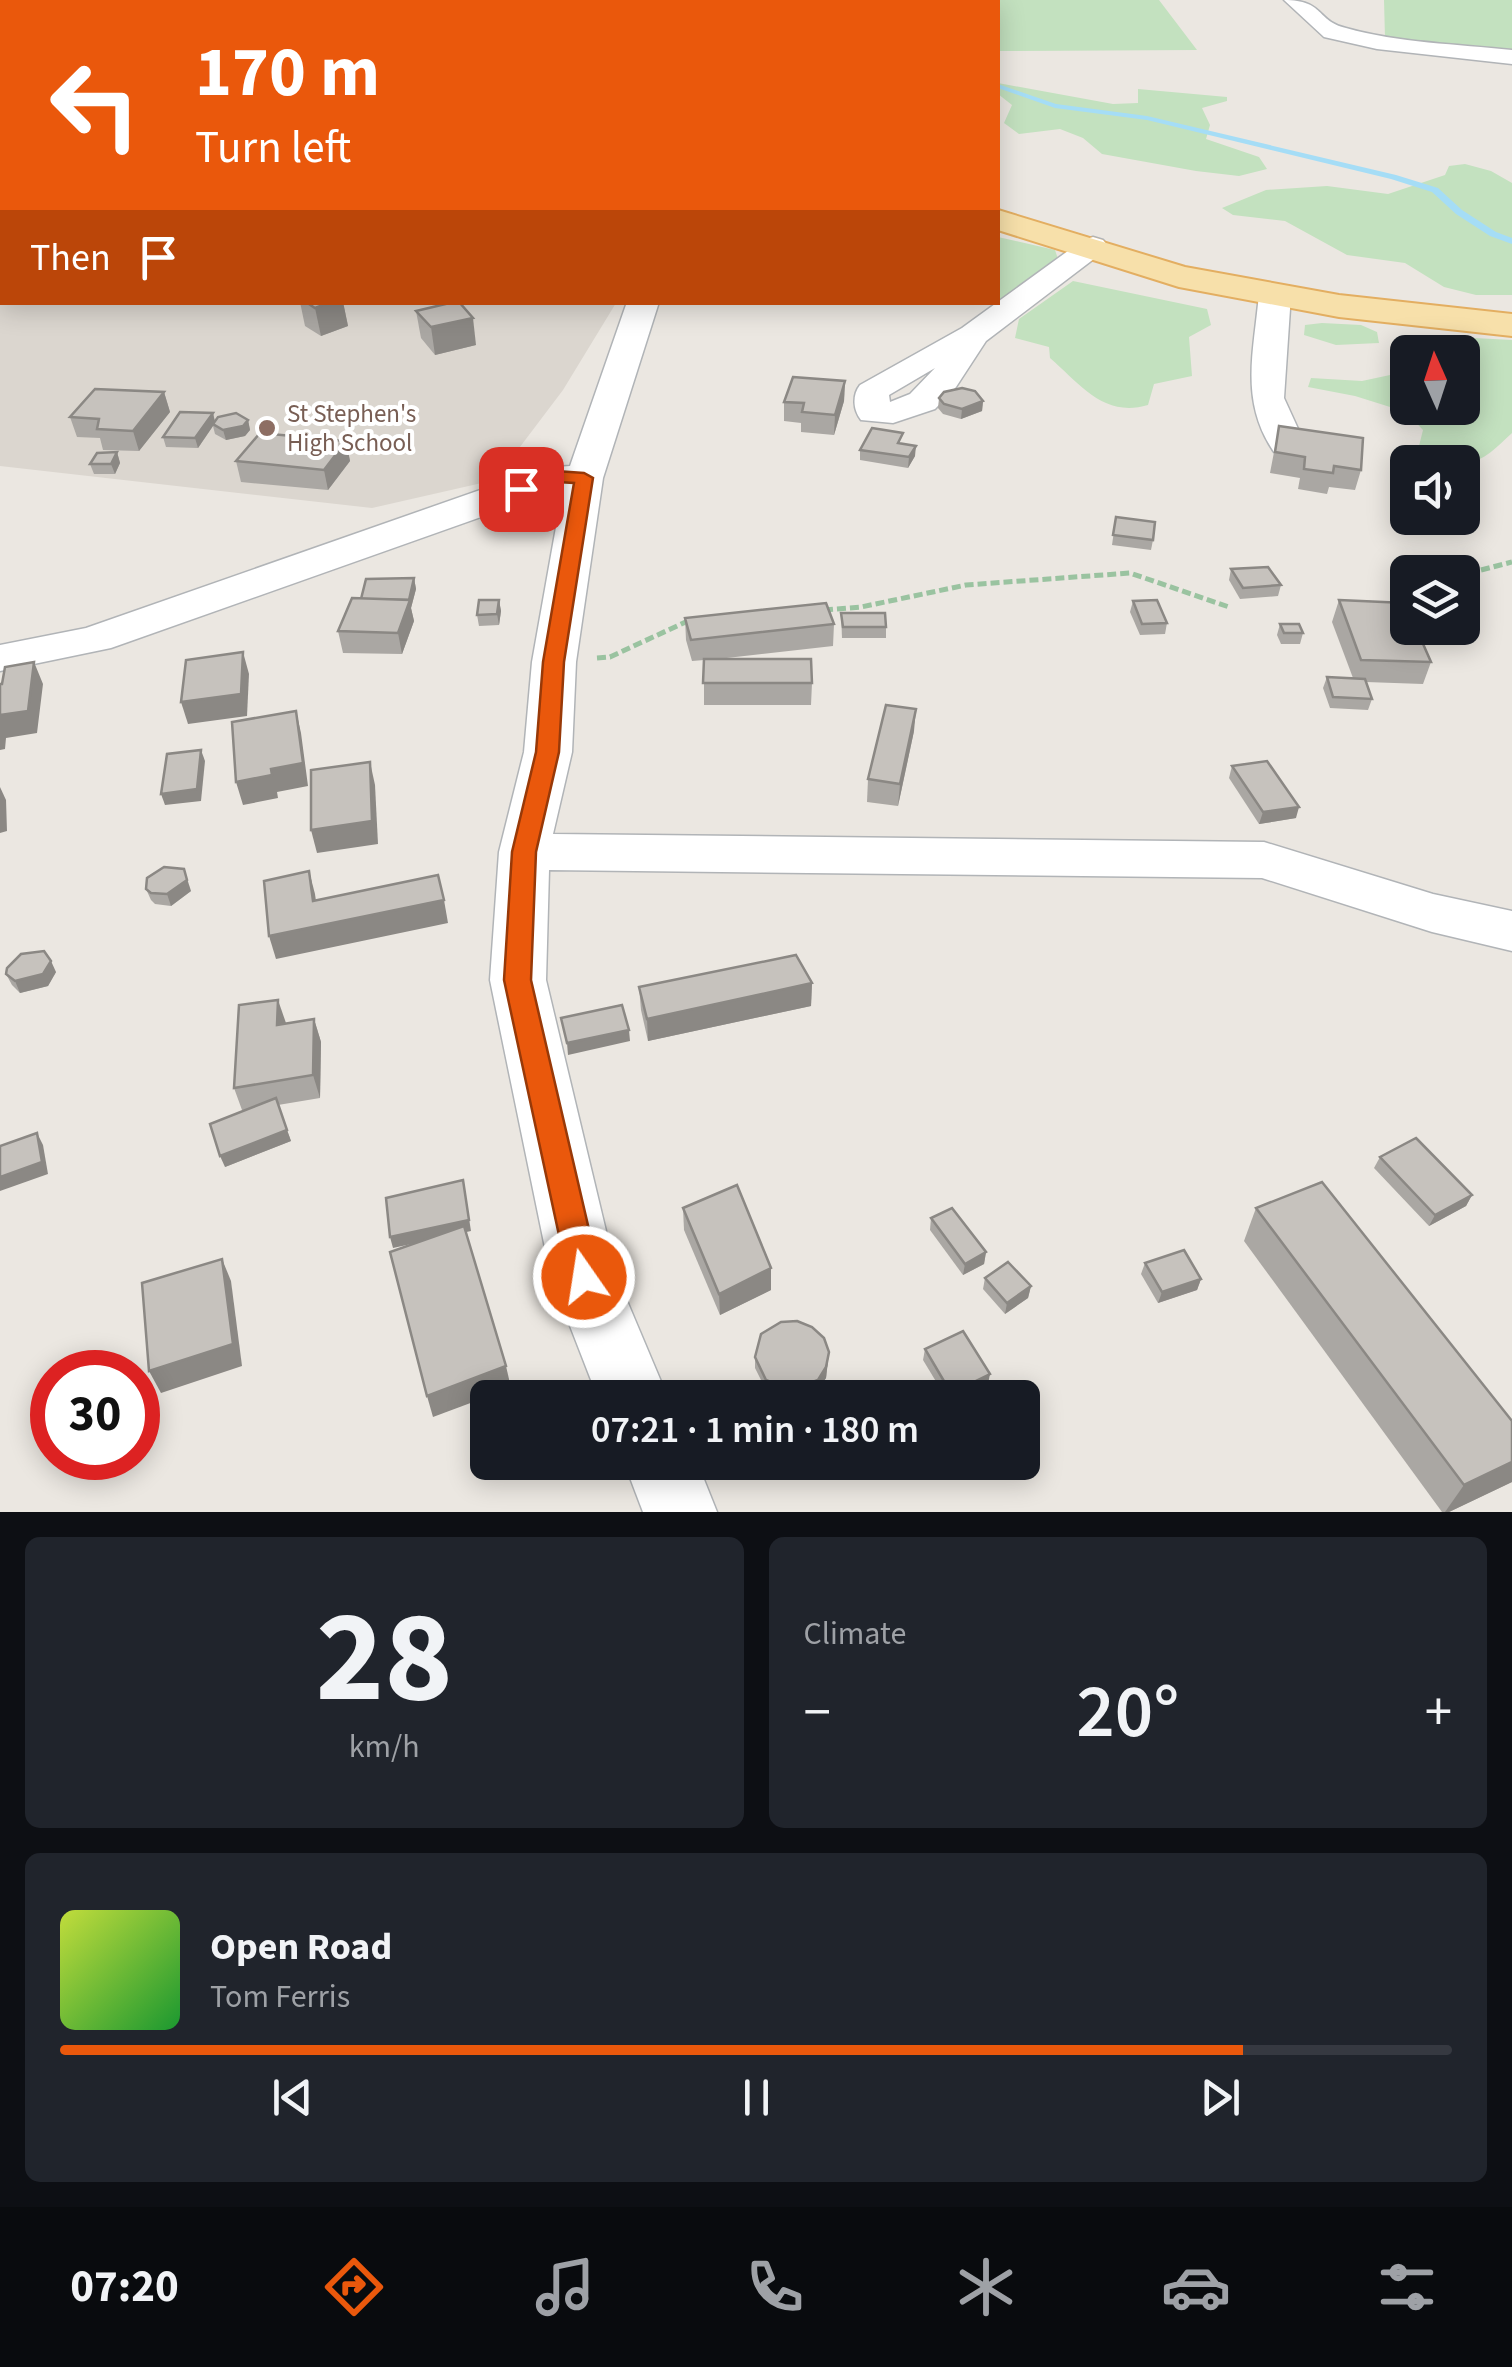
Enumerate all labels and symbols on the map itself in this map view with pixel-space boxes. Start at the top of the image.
north arrow [1390,335,1480,425]
place label: St Stephen's High School [287,396,416,461]
marker: St Stephen's High School [256,417,278,439]
pin [479,447,564,532]
position arrow [532,1225,636,1329]
speed limit sign: 30 [30,1350,160,1480]

